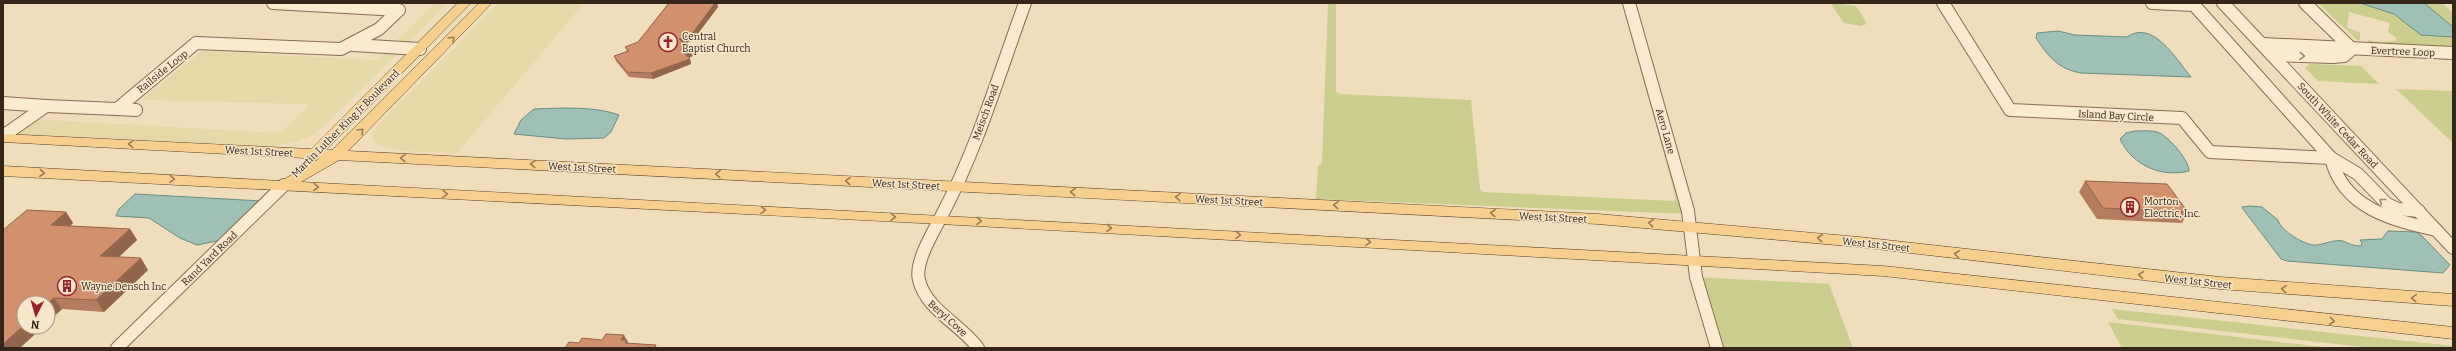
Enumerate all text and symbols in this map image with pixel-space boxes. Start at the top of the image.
church icon: Central Baptist Church [657,31,679,53]
place label: Central Baptist Church [682,31,751,55]
one-way arrow [447,36,455,44]
street label: Evertree Loop [2371,45,2435,59]
street label: Railside Loop [135,48,190,96]
one-way arrow [2299,52,2305,60]
street label: Martin Luther King Jr Boulevard [289,67,402,180]
street label: South White Cedar Road [2294,80,2380,171]
street label: Meisch Road [970,83,1002,142]
street label: Aero Lane [1653,107,1677,156]
street label: Island Bay Circle [2078,108,2154,124]
one-way arrow [356,128,363,136]
one-way arrow [128,140,134,148]
street label: West 1st Street [225,144,294,160]
one-way arrow [400,154,406,162]
one-way arrow [530,160,536,169]
street label: West 1st Street [548,160,617,176]
one-way arrow [39,168,45,177]
one-way arrow [715,169,721,178]
one-way arrow [169,175,175,184]
one-way arrow [845,176,851,185]
street label: West 1st Street [872,177,941,193]
one-way arrow [313,182,319,191]
one-way arrow [1070,188,1076,197]
one-way arrow [442,189,448,198]
one-way arrow [1175,193,1181,202]
street label: West 1st Street [1195,193,1264,209]
building icon: Morton Electric, Inc. [2119,196,2141,218]
place label: Morton Electric, Inc. [2144,196,2201,220]
one-way arrow [2380,199,2387,206]
one-way arrow [1333,201,1339,210]
one-way arrow [760,206,766,214]
one-way arrow [1490,209,1496,218]
street label: West 1st Street [1519,210,1588,226]
one-way arrow [890,212,896,221]
one-way arrow [976,217,982,226]
one-way arrow [1648,219,1654,228]
one-way arrow [1106,224,1112,233]
street label: Rand Yard Road [179,229,240,288]
one-way arrow [1235,231,1241,240]
one-way arrow [1817,234,1823,243]
street label: West 1st Street [1841,235,1911,255]
one-way arrow [1365,238,1371,247]
one-way arrow [1954,249,1960,258]
one-way arrow [2138,270,2144,279]
street label: West 1st Street [2163,272,2233,292]
building icon: Wayne Densch Inc [56,275,78,297]
place label: Wayne Densch Inc [81,281,166,293]
one-way arrow [2281,285,2287,294]
one-way arrow [2411,293,2417,302]
north arrow [16,295,56,335]
street label: Beryl Cove [925,298,969,340]
one-way arrow [2329,316,2335,325]
text: N [30,318,40,331]

